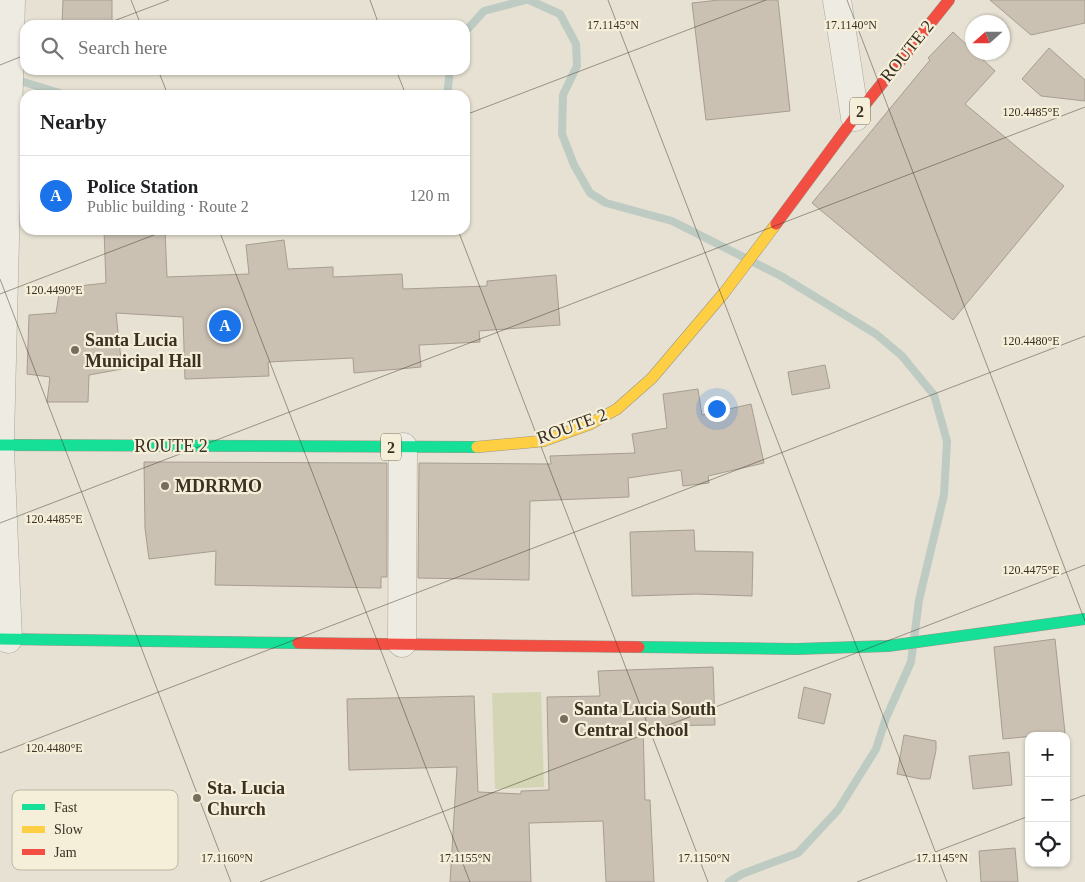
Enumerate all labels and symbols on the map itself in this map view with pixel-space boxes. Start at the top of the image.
north arrow [965,15,1010,60]
street label: ROUTE 2 [876,16,938,86]
text: 17.1145°N [587,18,639,32]
text: 17.1140°N [825,18,877,32]
road number: 2 [850,98,870,124]
text: 120.4485°E [1002,105,1060,119]
text: 120.4490°E [25,283,83,297]
pin: A [209,307,241,345]
place label: Santa Lucia Municipal Hall [85,330,202,371]
text: 120.4480°E [1002,334,1060,348]
marker: Santa Lucia Municipal Hall [69,344,81,356]
your location [704,396,730,422]
street label: ROUTE 2 [534,404,610,448]
road number: 2 [381,434,401,461]
street label: ROUTE 2 [134,436,208,456]
place label: MDRRMO [175,476,262,496]
marker: MDRRMO [159,480,171,492]
text: 120.4485°E [25,512,83,526]
text: 120.4475°E [1002,563,1060,577]
place label: Santa Lucia South Central School [574,699,716,740]
marker: Santa Lucia South Central School [558,713,570,725]
text: 120.4480°E [25,741,83,755]
place label: Sta. Lucia Church [207,778,285,819]
legend [12,790,178,870]
marker: Sta. Lucia Church [191,792,203,804]
text: Fast [54,800,77,815]
text: Slow [54,822,84,837]
text: Jam [54,845,77,860]
text: 17.1160°N [201,851,253,865]
text: 17.1155°N [439,851,491,865]
text: 17.1150°N [678,851,730,865]
text: 17.1145°N [916,851,968,865]

